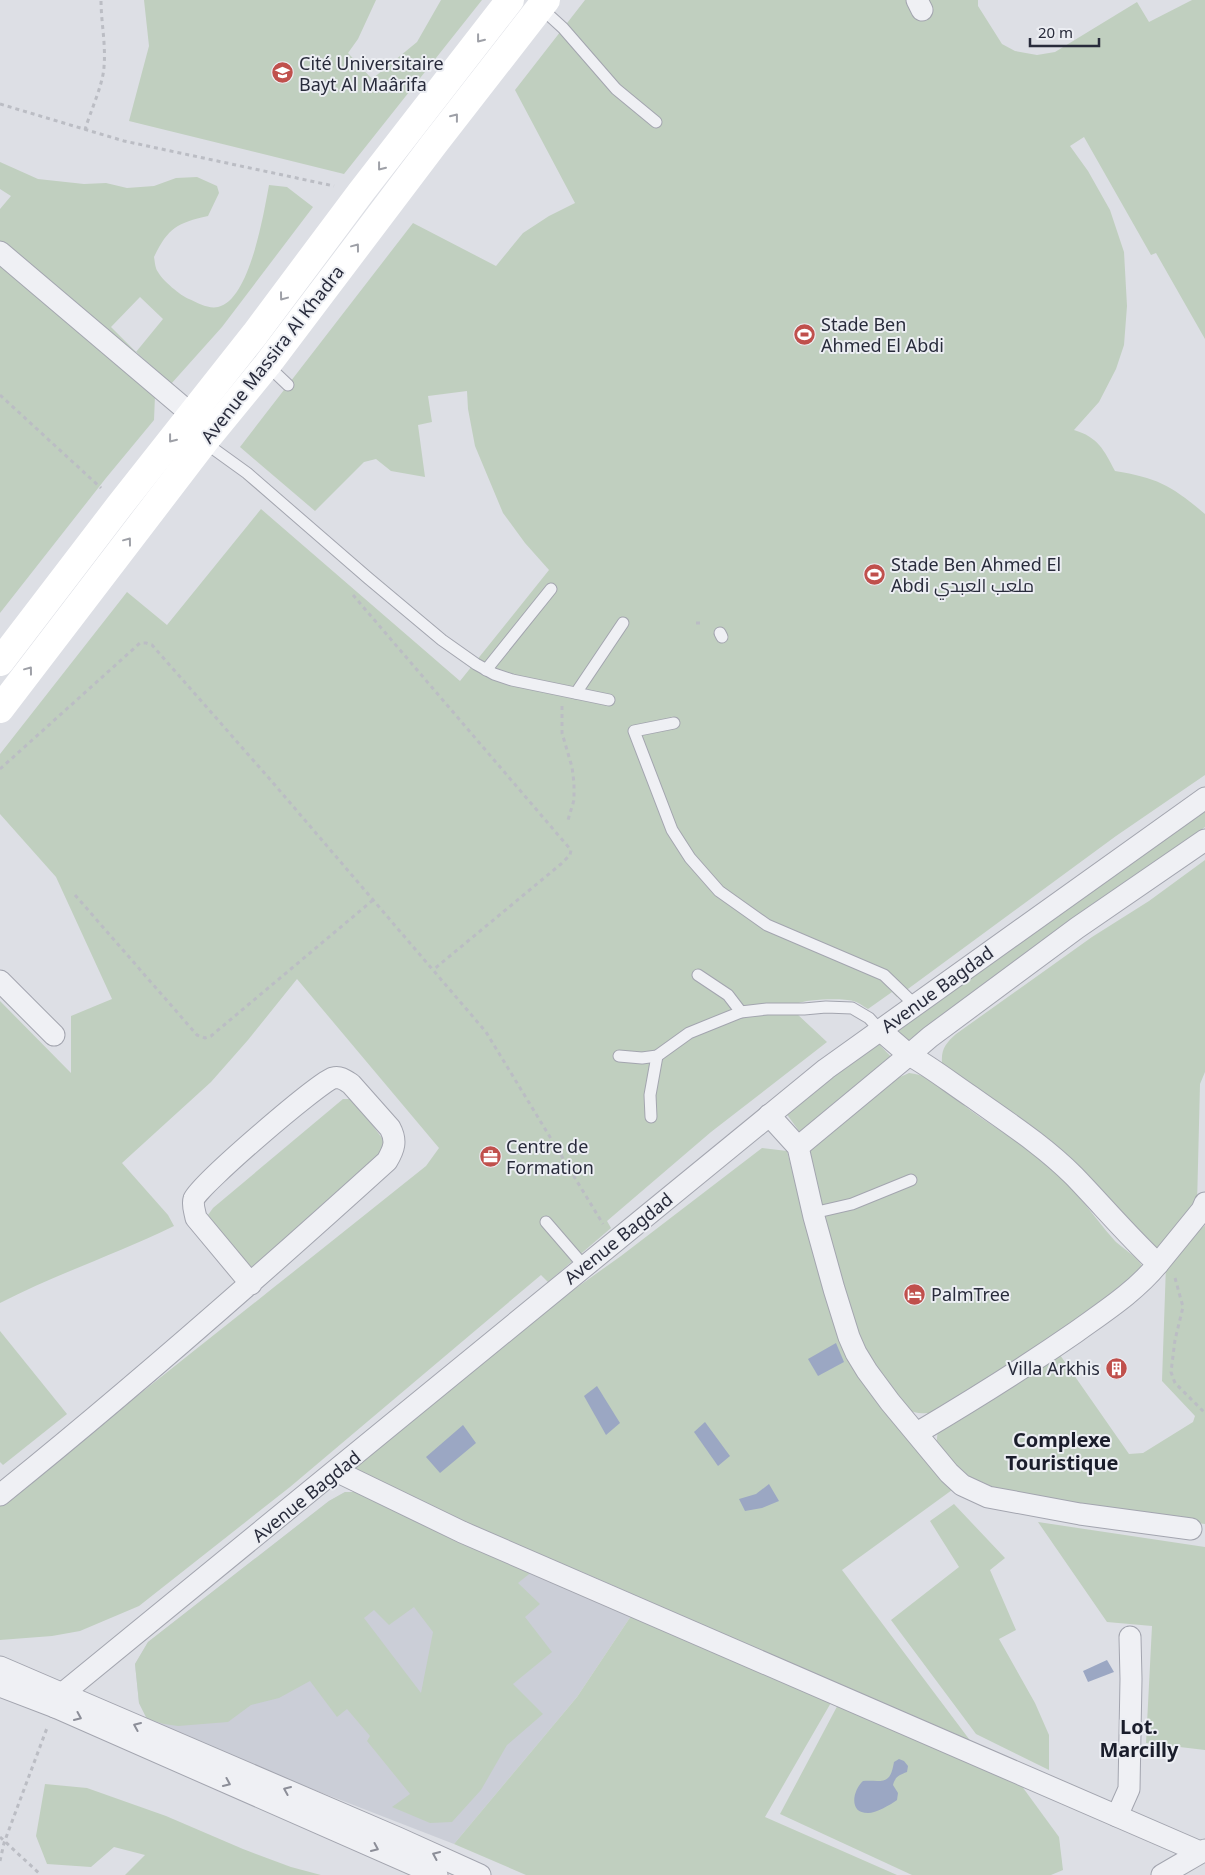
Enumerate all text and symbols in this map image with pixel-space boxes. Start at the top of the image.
scale bar [1030,15,1099,47]
text: 20 m [1038,22,1073,42]
one-way arrow [477,33,486,42]
place label: Cité Universitaire Bayt Al Maârifa [299,51,444,96]
school or university icon: Cité Universitaire Bayt Al Maârifa [271,61,295,85]
one-way arrow [449,114,458,123]
one-way arrow [378,161,386,170]
one-way arrow [350,243,359,253]
street label: Avenue Massira Al Khadra [195,260,349,448]
one-way arrow [280,291,289,301]
place label: Stade Ben Ahmed El Abdi [821,312,944,357]
sports icon: Stade Ben Ahmed El Abdi [793,322,817,346]
one-way arrow [170,433,178,442]
one-way arrow [122,537,131,547]
place label: Stade Ben Ahmed El Abdi ملعب العبدي [891,552,1061,600]
sports icon: Stade Ben Ahmed El Abdi ملعب العبدي [863,562,887,586]
one-way arrow [24,667,32,676]
street label: Avenue Bagdad [876,940,998,1038]
place label: Centre de Formation [506,1134,594,1179]
office icon: Centre de Formation [478,1144,502,1168]
street label: Avenue Bagdad [559,1187,677,1289]
hotel icon: PalmTree [903,1282,927,1306]
place label: PalmTree [931,1282,1010,1306]
place label: Villa Arkhis [1008,1356,1100,1380]
building icon: Villa Arkhis [1104,1356,1128,1380]
district label: Complexe Touristique [1006,1426,1118,1476]
street label: Avenue Bagdad [247,1445,365,1547]
one-way arrow [73,1711,82,1722]
district label: Lot. Marcilly [1099,1713,1179,1763]
one-way arrow [133,1722,142,1733]
one-way arrow [222,1776,231,1787]
one-way arrow [283,1786,292,1797]
one-way arrow [370,1841,379,1852]
one-way arrow [432,1851,441,1861]

